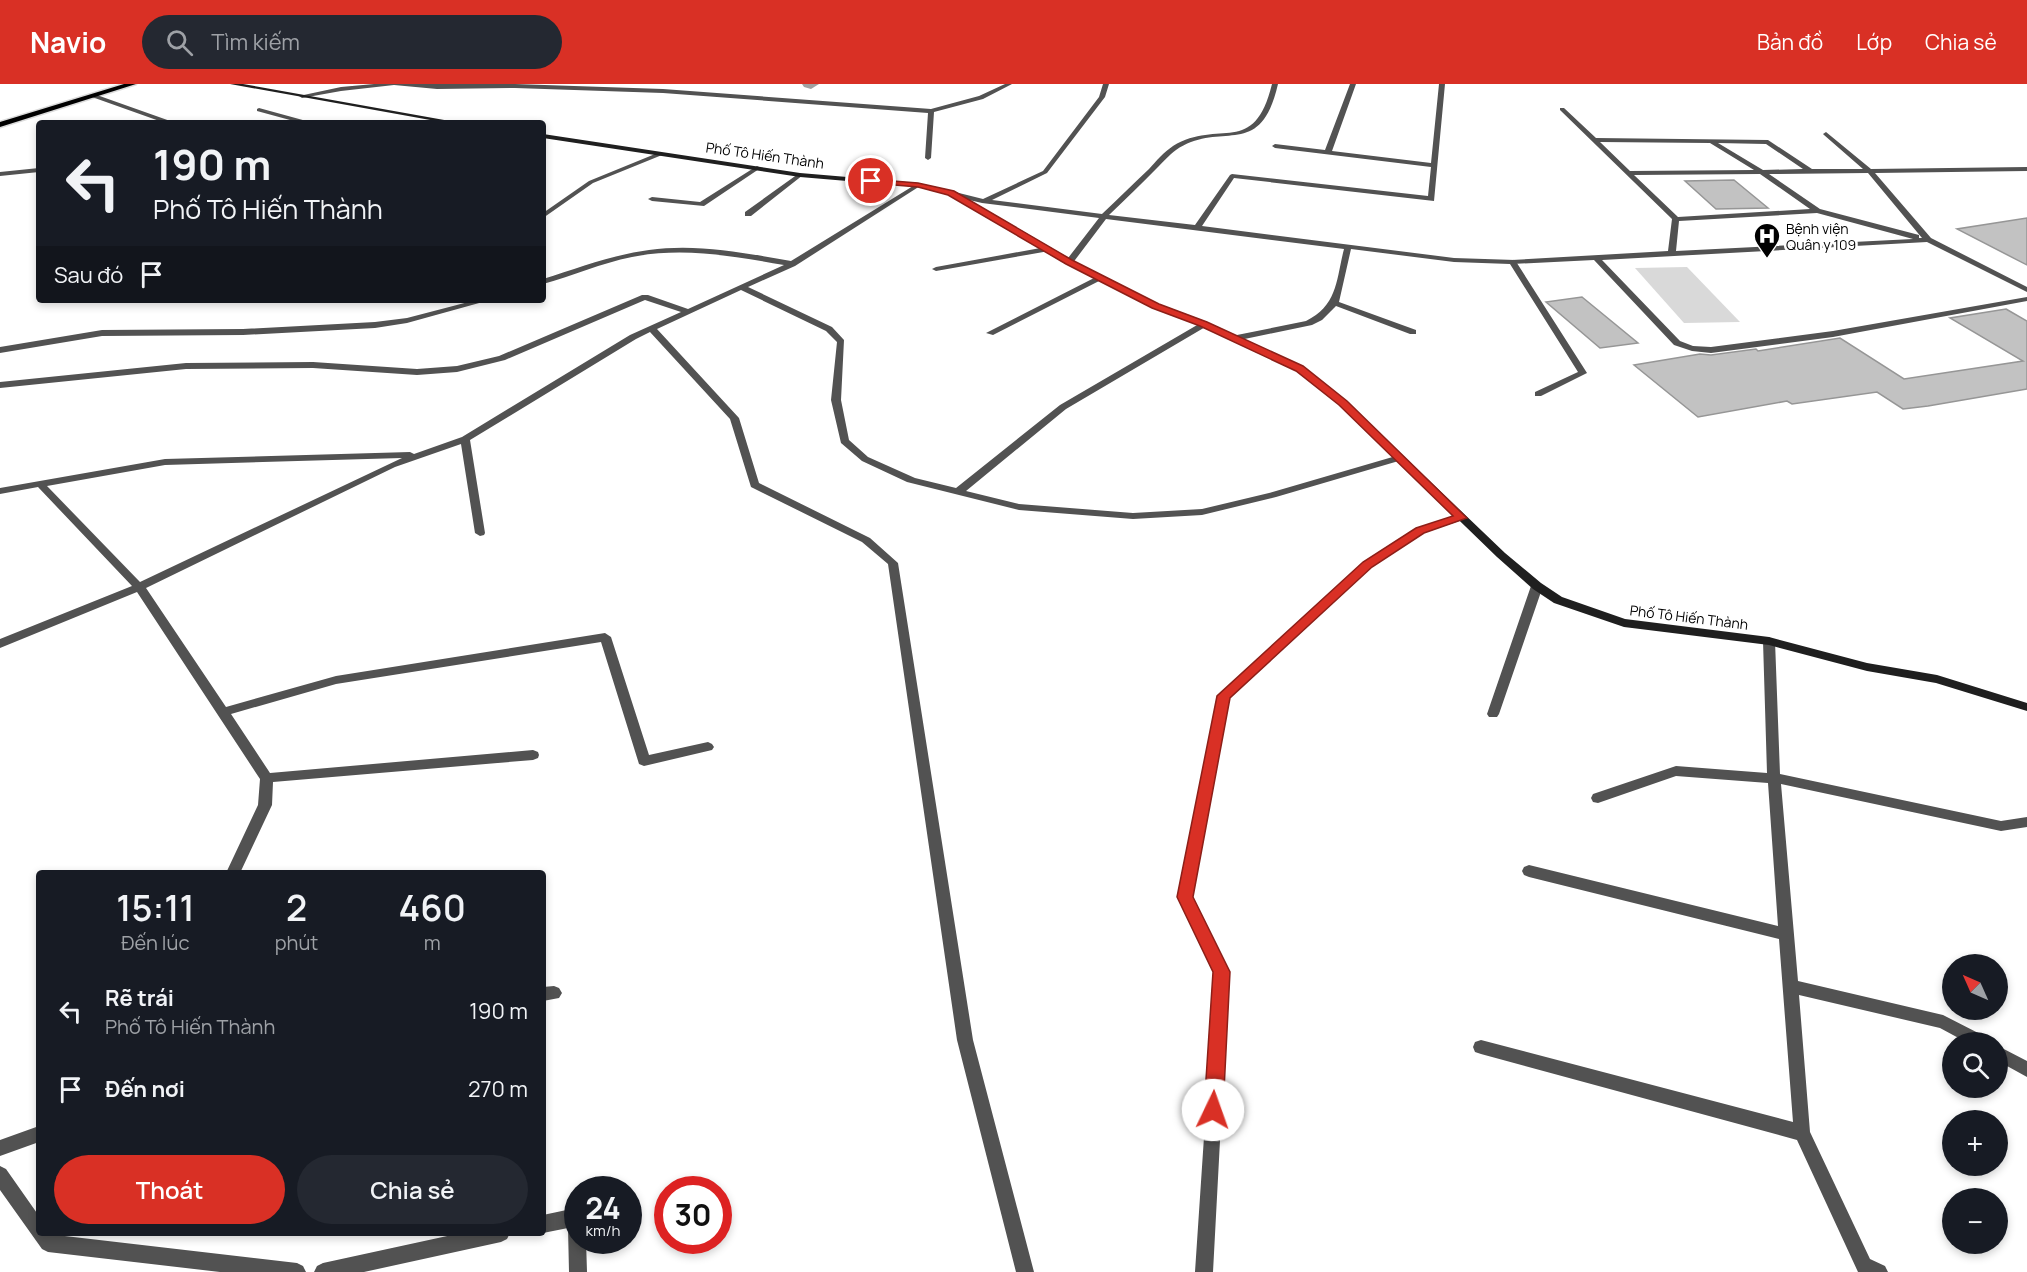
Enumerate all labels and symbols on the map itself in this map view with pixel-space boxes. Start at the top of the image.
street label: Phố Tô Hiến Thành [705,137,825,173]
pin [845,155,896,206]
place label: Bệnh viện Quân y 109 [1786,219,1856,254]
hospital icon: Bệnh viện Quân y 109 [1752,221,1782,259]
street label: Phố Tô Hiến Thành [1629,600,1749,634]
north arrow [1942,954,2008,1020]
position arrow [1181,1078,1245,1142]
speed limit sign: 30 [654,1176,732,1254]

